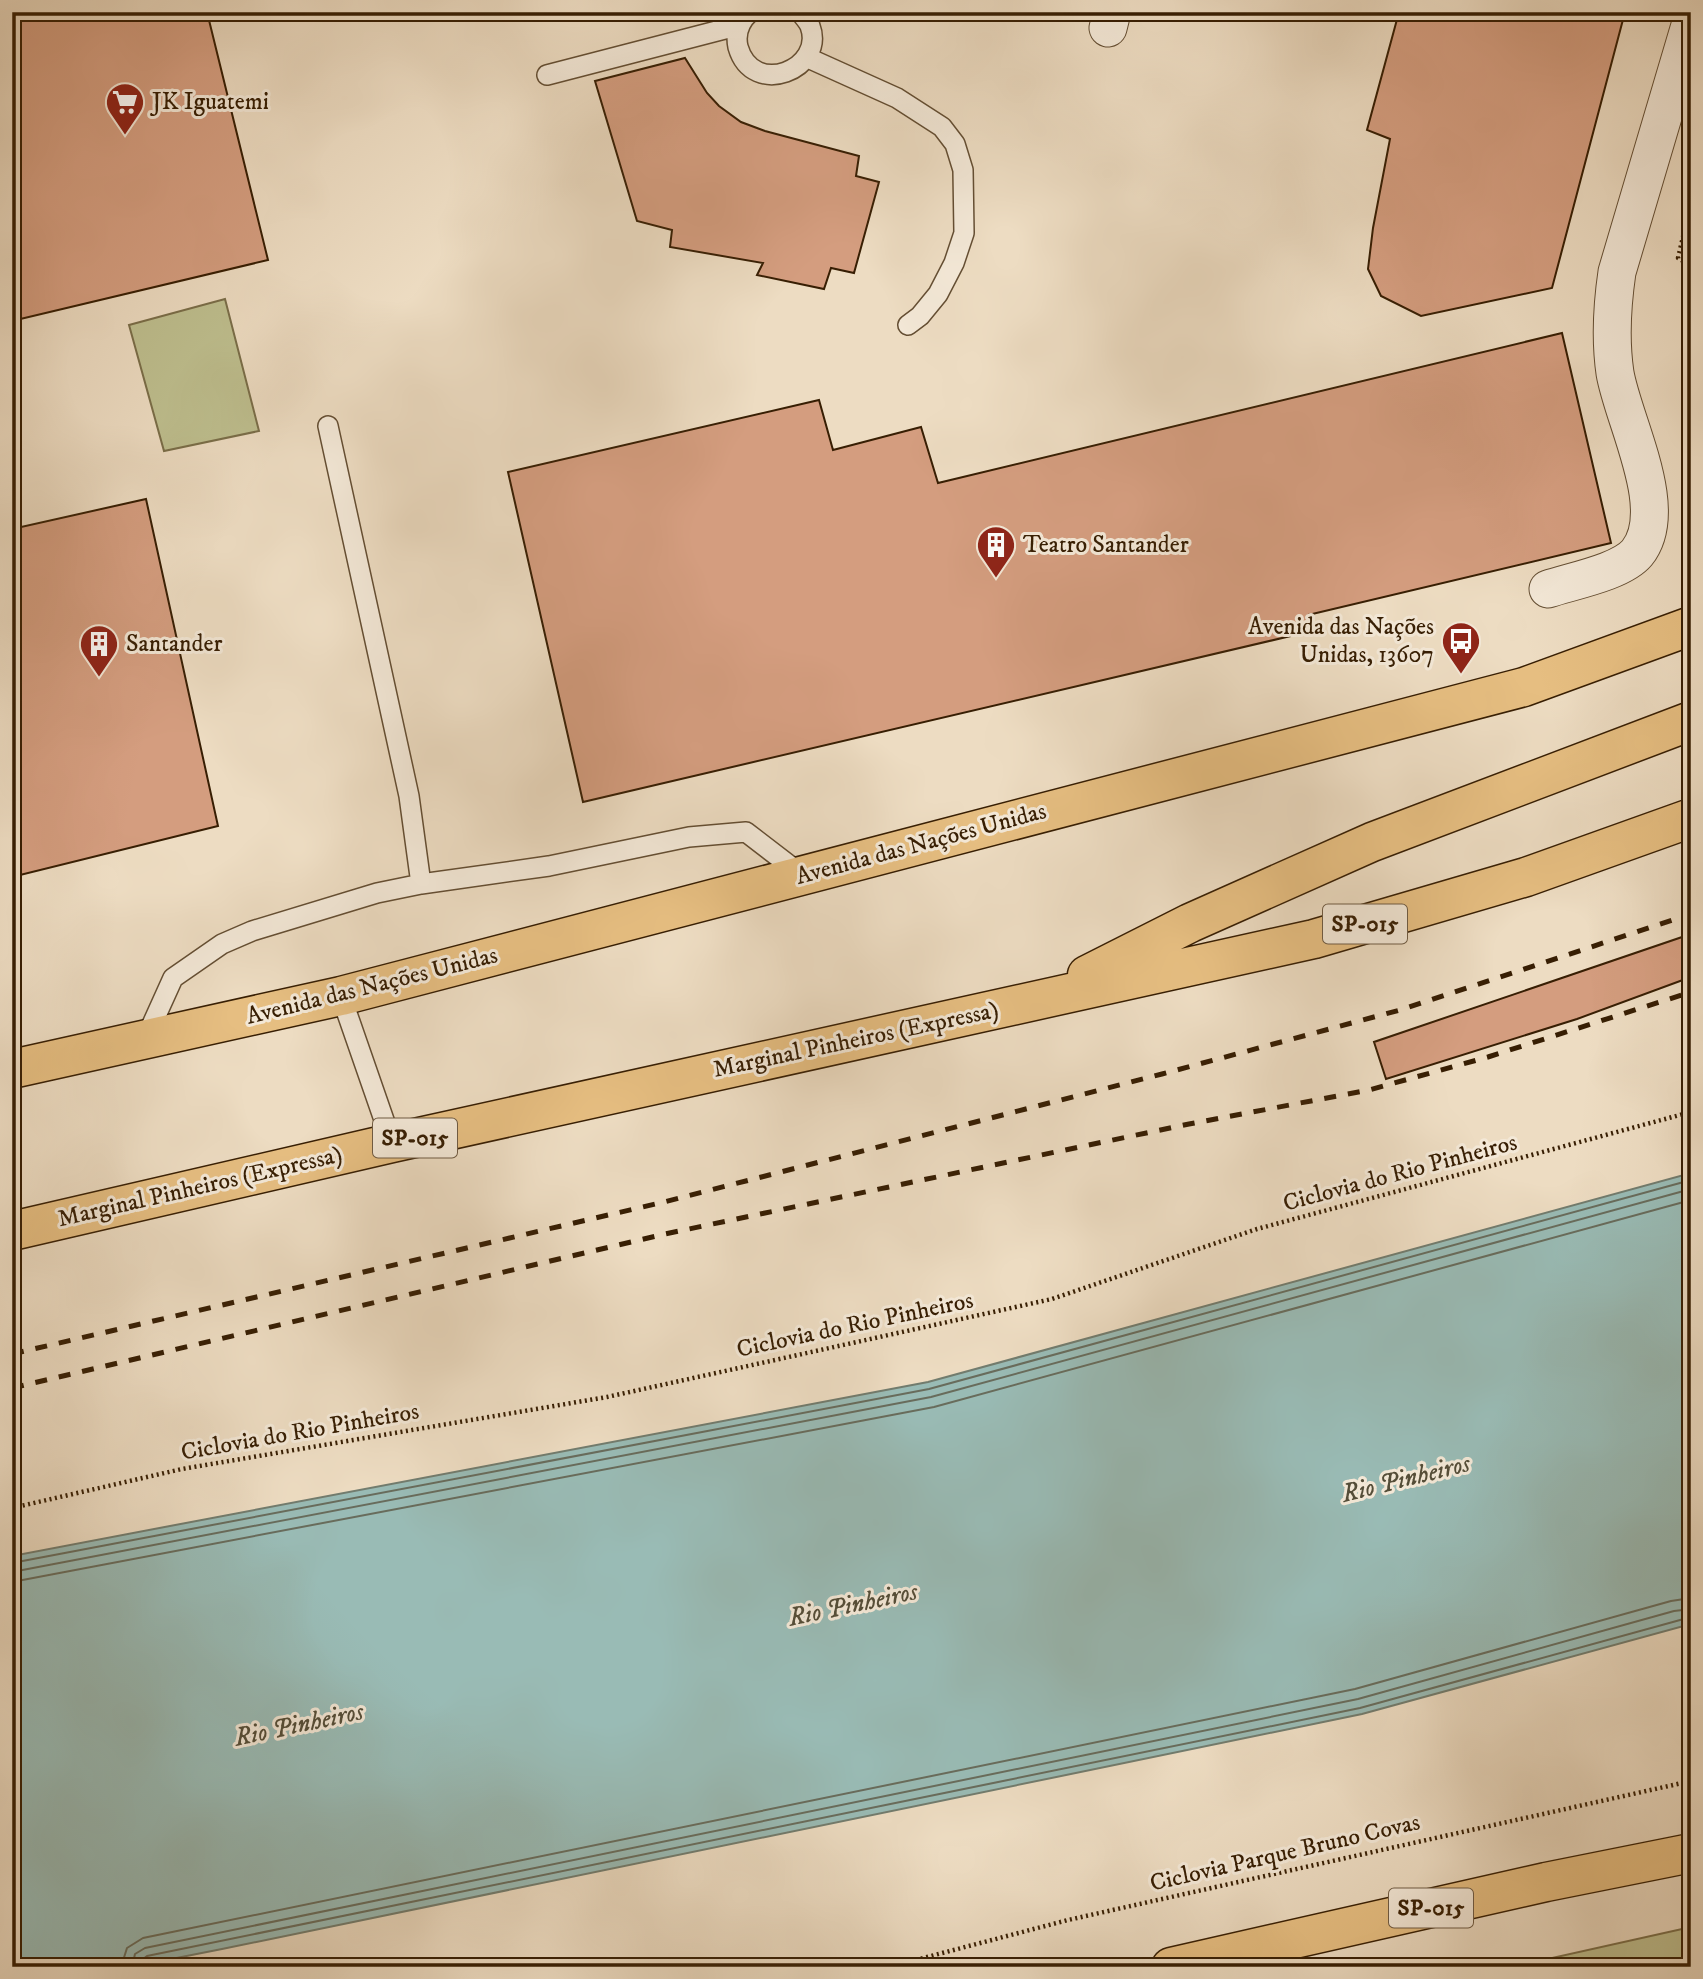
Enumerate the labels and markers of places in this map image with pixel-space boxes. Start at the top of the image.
supermarket icon: JK Iguatemi [104,81,146,136]
place label: JK Iguatemi [150,87,269,117]
building icon: Teatro Santander [975,524,1017,579]
place label: Teatro Santander [1023,530,1189,560]
place label: Avenida das Nações Unidas, 13607 [1248,612,1434,670]
bus stop icon: Avenida das Nações Unidas, 13607 [1440,620,1482,675]
building icon: Santander [78,623,120,678]
place label: Santander [126,629,222,659]

